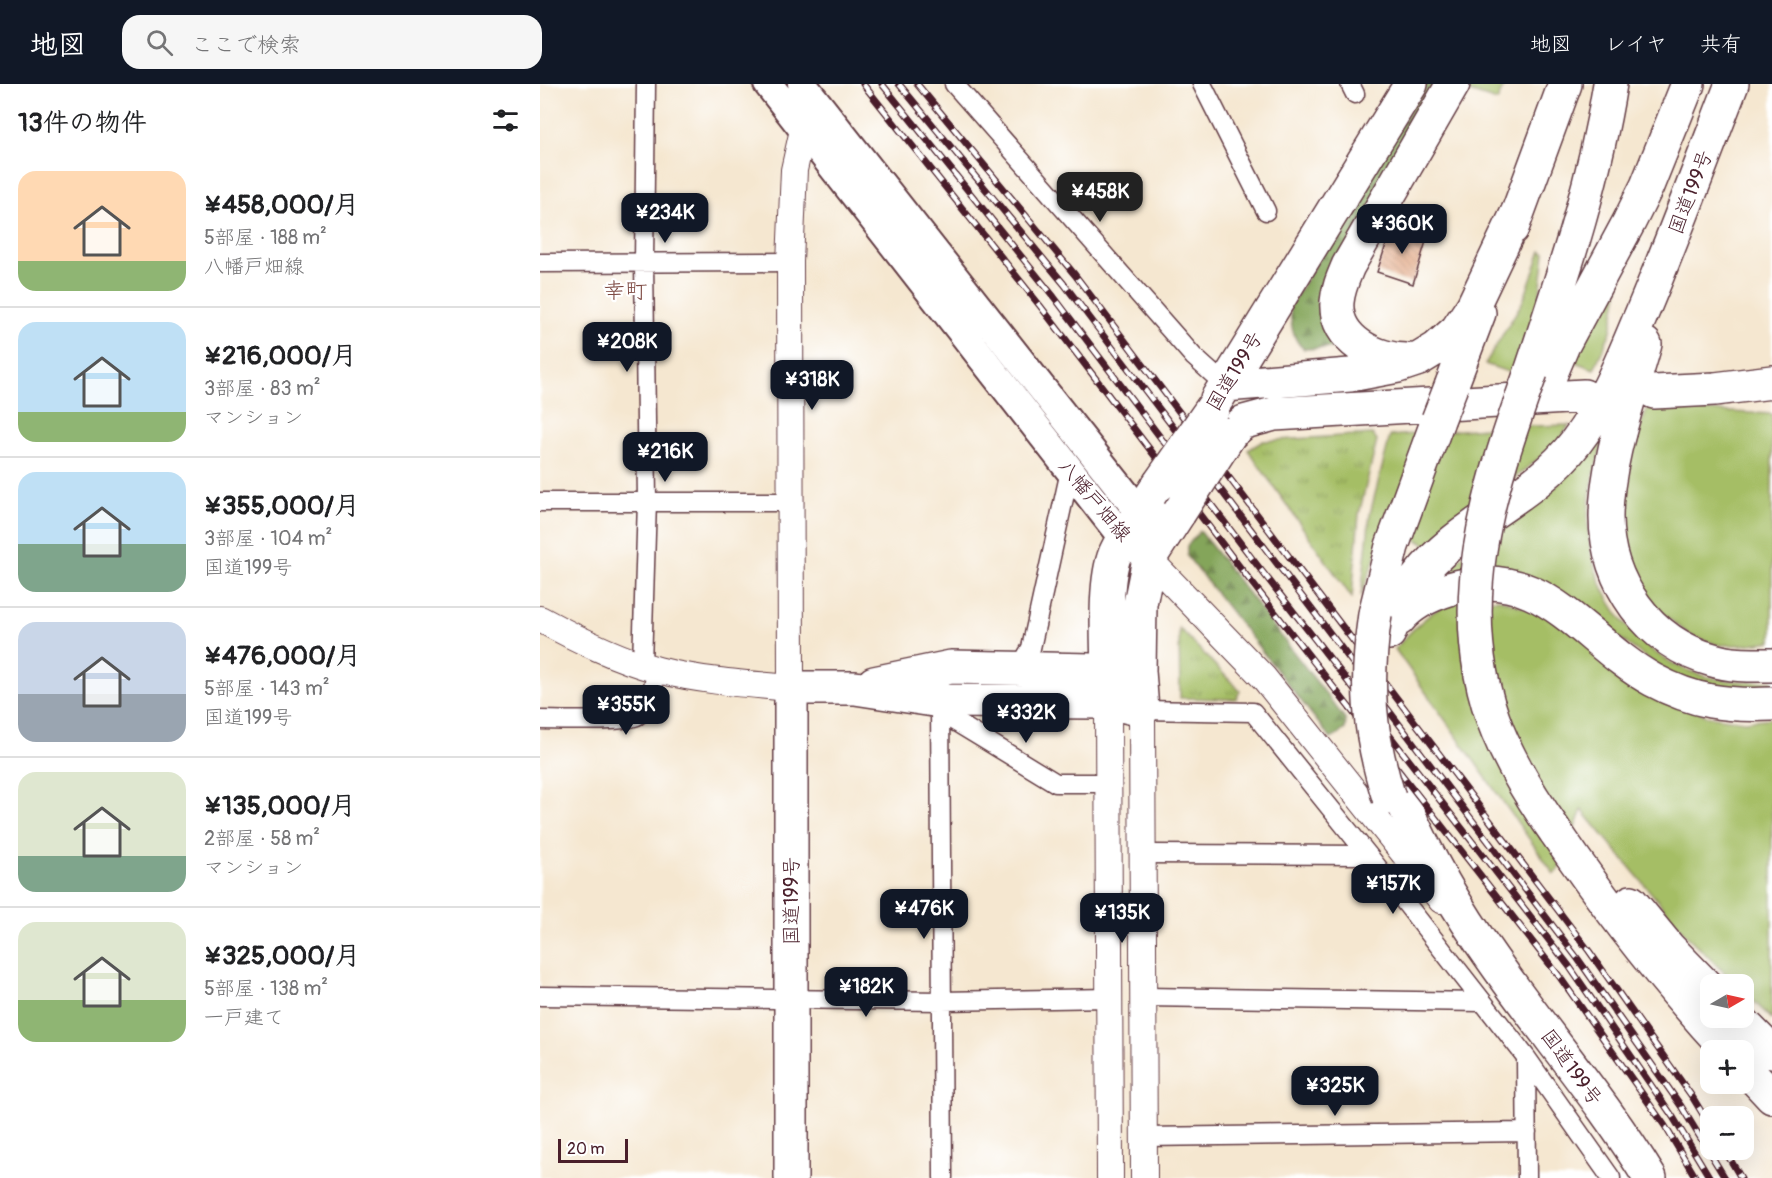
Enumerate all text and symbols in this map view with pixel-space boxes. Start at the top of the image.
search box [122,15,542,69]
icon: search [143,26,176,59]
text: 地図 [30,28,86,63]
text: ここで検索 [191,31,301,59]
text: 地図 [1530,31,1572,58]
text: レイヤ [1605,31,1667,58]
text: 共有 [1700,31,1742,58]
icon: filters [489,104,522,137]
text: 13件の物件 [18,107,147,139]
street label: 国道199号 [1663,146,1718,238]
pin: ¥458K [1058,172,1142,223]
text: ¥458K [1071,179,1129,204]
text: ¥458,000/月 [204,189,360,221]
pin: ¥234K [623,193,707,244]
icon: home [66,195,138,267]
text: ¥234K [635,200,695,225]
pin: ¥360K [1360,204,1444,255]
text: ¥360K [1371,211,1433,236]
text: 5部屋 · 188 m² [204,225,327,250]
text: 八幡戸畑線 [204,254,304,279]
district label: 幸町 [603,277,647,305]
pin: ¥208K [585,322,669,373]
street label: 国道199号 [1201,327,1268,416]
text: ¥208K [597,329,657,354]
text: ¥216,000/月 [204,340,357,372]
icon: home [66,346,138,418]
pin: ¥318K [770,360,854,411]
text: ¥318K [785,367,840,392]
text: 3部屋 · 83 m² [204,376,320,401]
text: マンション [204,405,303,430]
pin: ¥216K [623,432,707,483]
text: ¥216K [637,439,693,464]
street label: 八幡戸畑線 [1053,454,1136,547]
text: ¥355,000/月 [204,490,360,522]
icon: home [66,496,138,568]
text: 3部屋 · 104 m² [204,526,332,551]
text: 国道199号 [204,555,292,580]
text: ¥476,000/月 [204,640,361,672]
icon: home [66,646,138,718]
text: 5部屋 · 143 m² [204,676,330,701]
pin: ¥355K [584,685,668,736]
text: ¥355K [597,692,655,717]
pin: ¥332K [984,693,1068,744]
text: ¥332K [996,700,1056,725]
text: 国道199号 [204,705,292,730]
text: ¥135,000/月 [204,790,356,822]
icon: home [66,796,138,868]
text: 2部屋 · 58 m² [204,826,320,851]
text: マンション [204,855,303,880]
street label: 国道199号 [779,857,804,945]
pin: ¥157K [1351,864,1435,915]
text: ¥157K [1365,871,1421,896]
pin: ¥476K [882,889,966,940]
pin: ¥135K [1080,893,1164,944]
text: ¥476K [894,896,954,921]
text: ¥135K [1094,900,1150,925]
text: ¥325,000/月 [204,940,360,972]
icon: home [66,946,138,1018]
pin: ¥182K [824,967,908,1018]
text: ¥182K [838,974,894,999]
north arrow [1700,974,1754,1028]
map controls [1700,974,1754,1160]
text: 5部屋 · 138 m² [204,976,328,1001]
text: 一戸建て [204,1005,284,1030]
street label: 国道199号 [1535,1024,1608,1110]
button: + [1700,1040,1754,1094]
pin: ¥325K [1293,1066,1377,1117]
text: ¥325K [1305,1073,1365,1098]
button: − [1700,1106,1754,1160]
scale bar [558,1136,628,1164]
text: 20 m [567,1139,605,1159]

